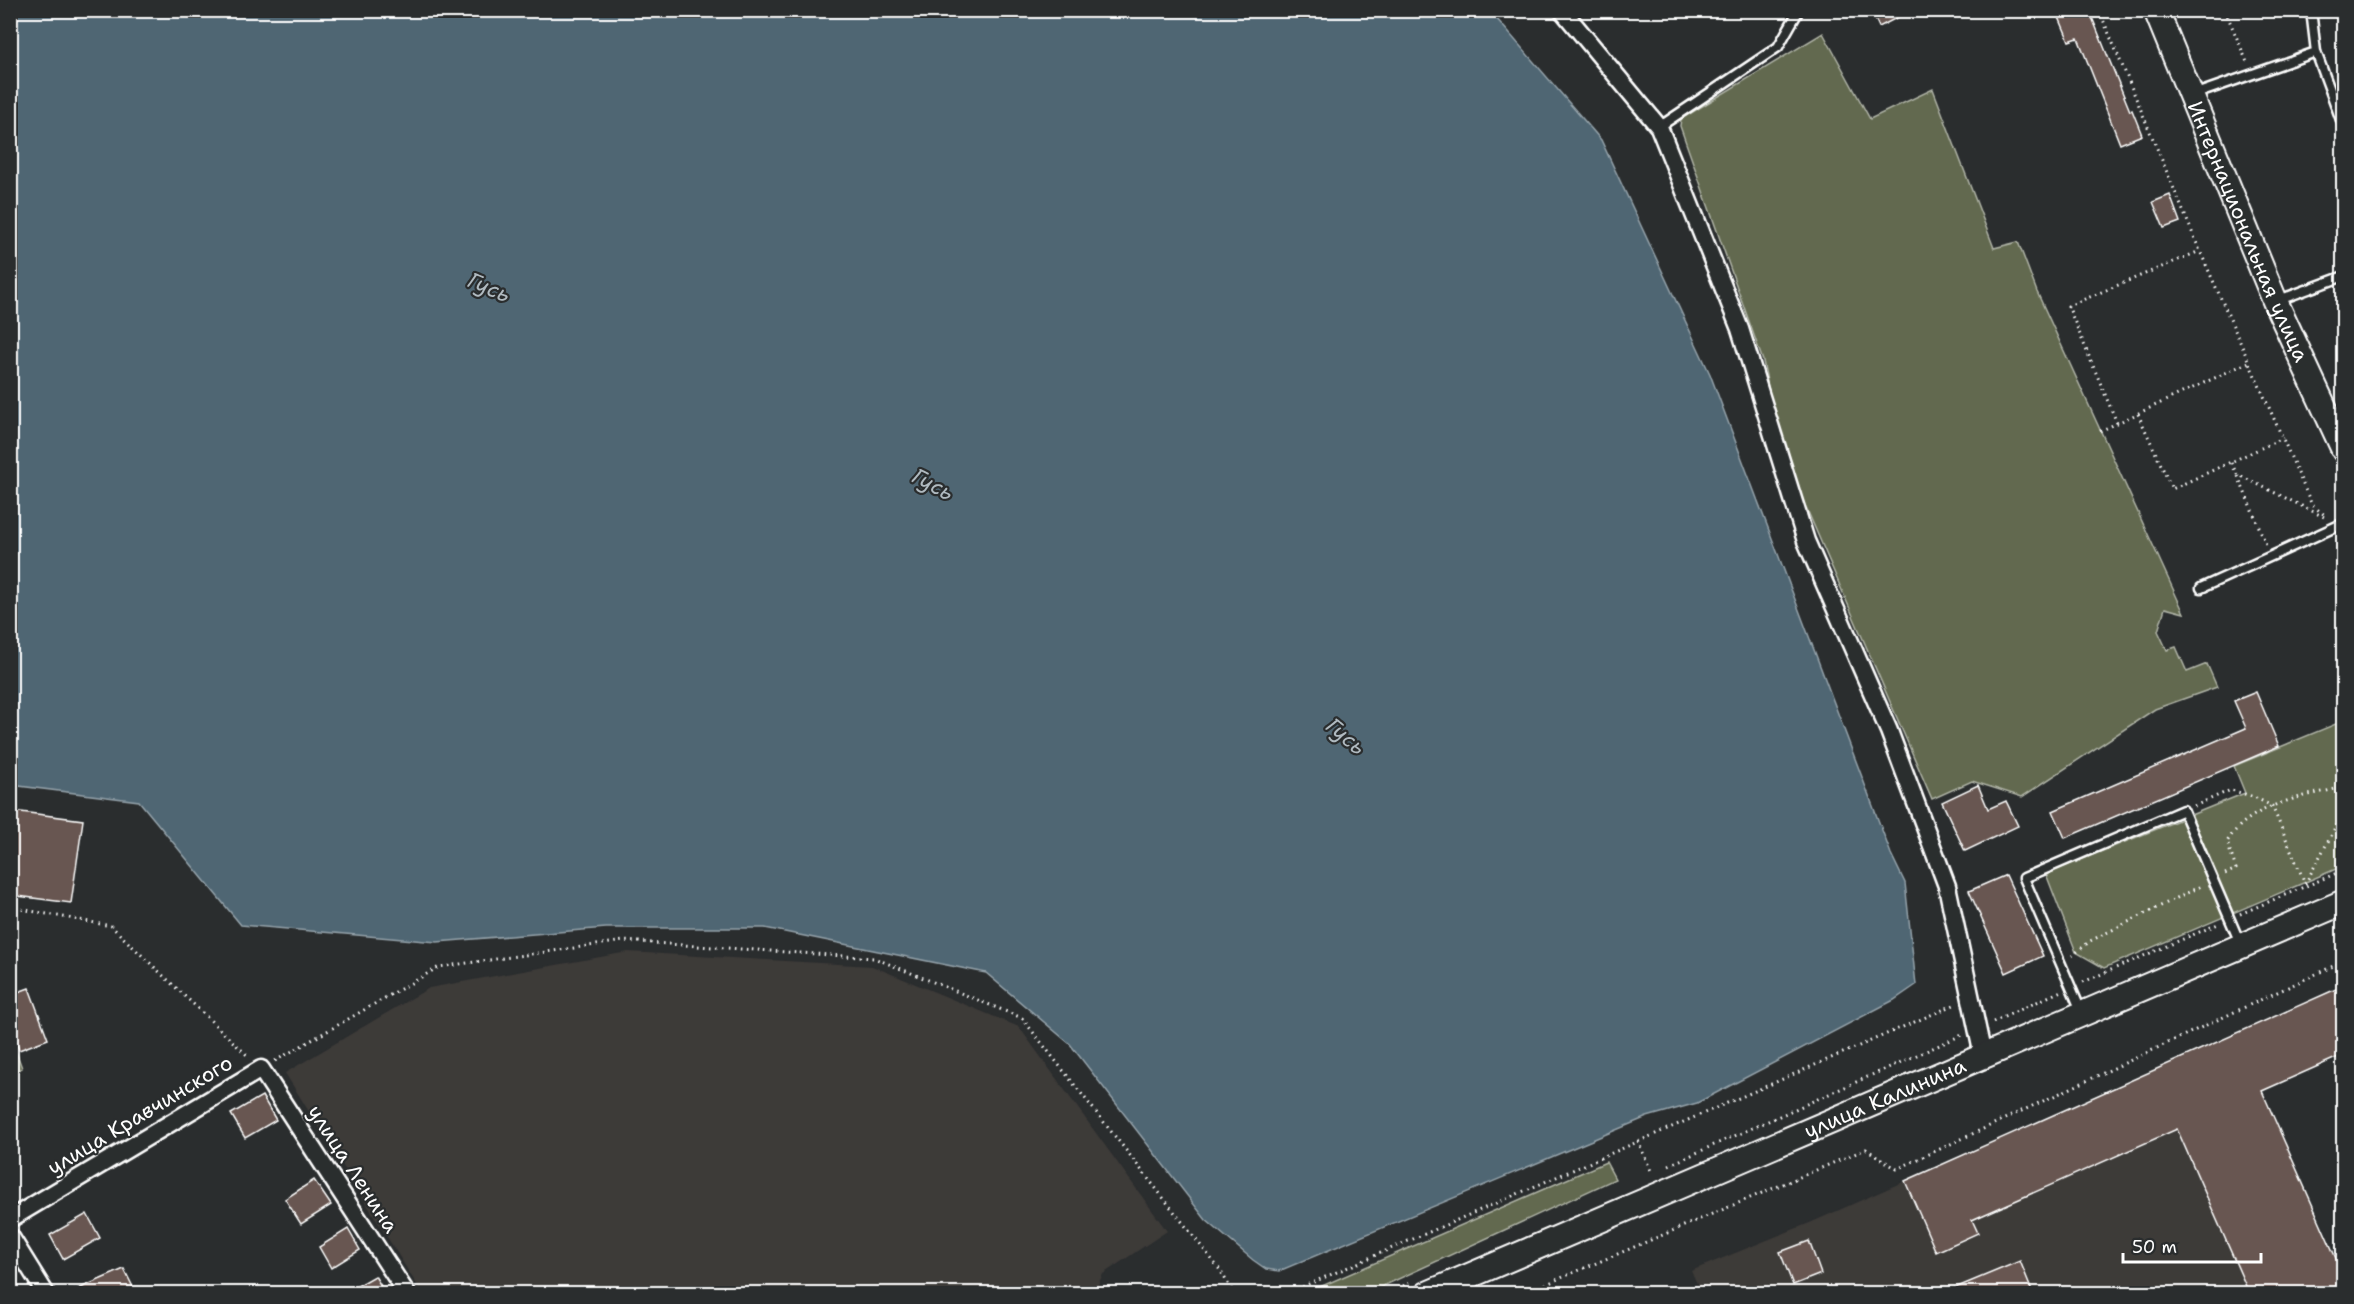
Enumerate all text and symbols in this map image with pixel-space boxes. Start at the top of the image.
street label: Интернациональная улица [2181,97,2315,367]
water label: Гусь [463,266,515,309]
water label: Гусь [907,461,959,508]
water label: Гусь [1320,711,1372,762]
street label: улица Кравчинского [42,1049,238,1181]
street label: улица Калинина [1800,1051,1970,1145]
street label: улица Ленина [301,1100,405,1238]
scale bar [2123,1226,2261,1264]
text: 50 m [2132,1235,2177,1259]

